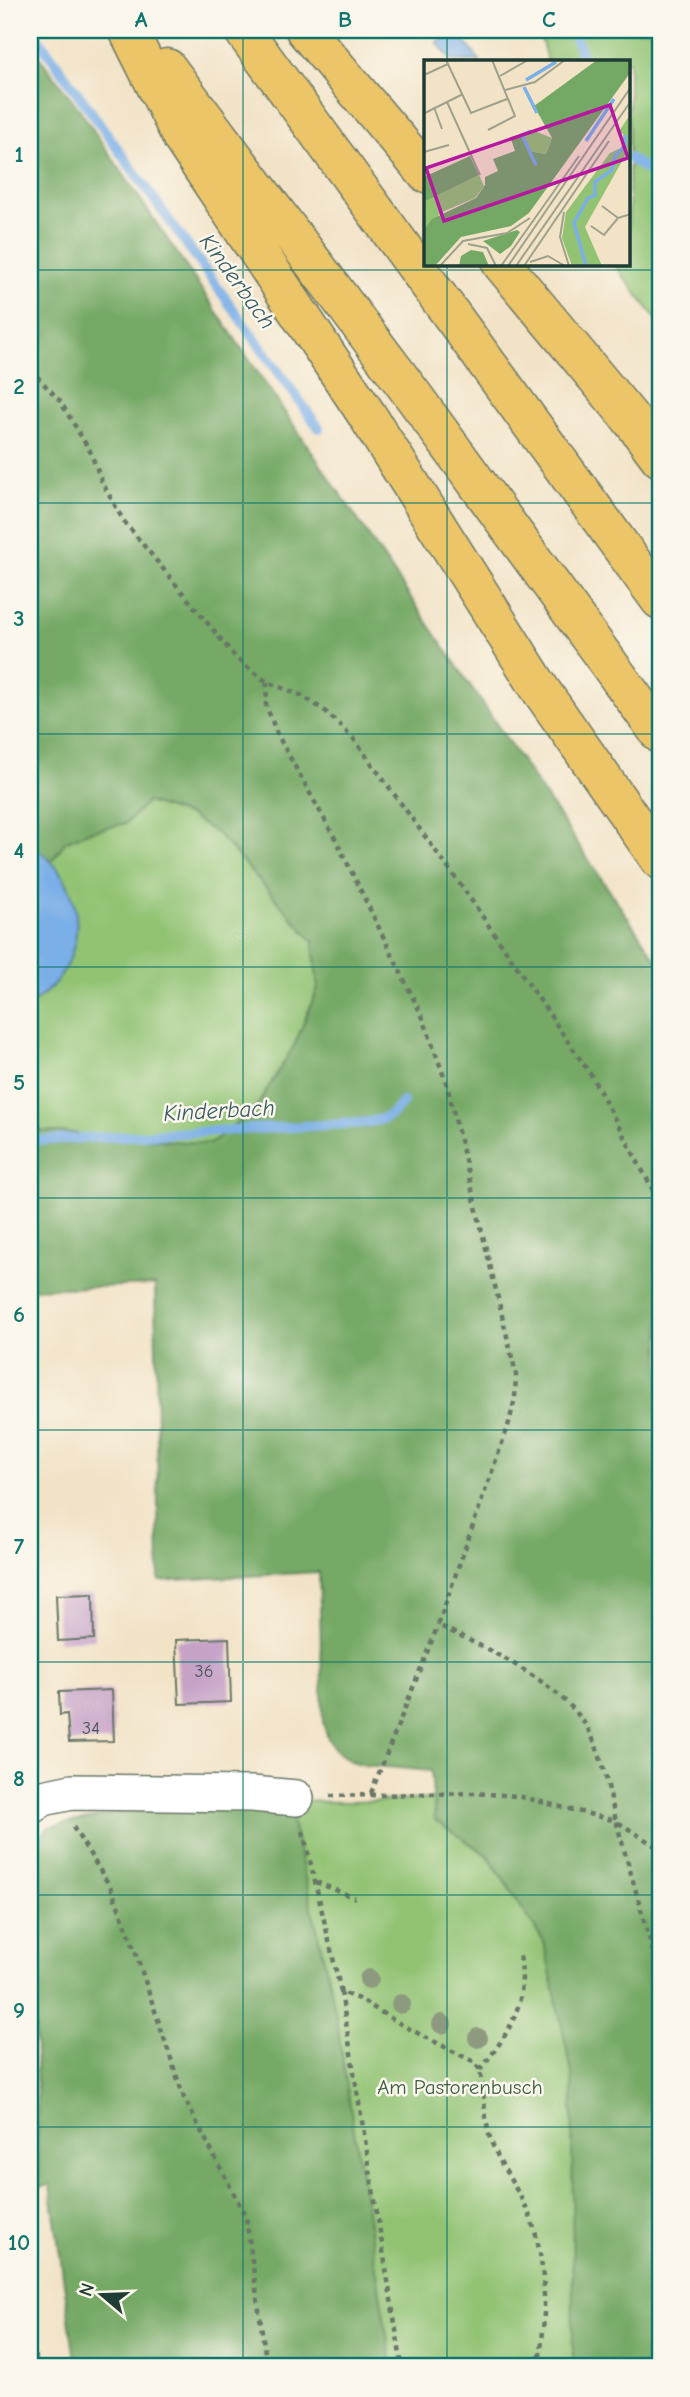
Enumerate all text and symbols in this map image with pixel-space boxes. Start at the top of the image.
text: A [135,6,148,33]
text: B [338,6,352,33]
text: C [542,6,556,33]
inset map [424,60,630,266]
text: 1 [14,141,24,168]
water label: Kinderbach [194,228,281,334]
text: 2 [13,373,25,400]
text: 3 [13,605,25,632]
text: 4 [14,837,25,864]
text: 5 [13,1069,25,1096]
water label: Kinderbach [163,1094,275,1127]
text: 6 [13,1301,25,1328]
text: 7 [14,1533,25,1560]
house number: 36 [195,1661,213,1682]
house number: 34 [82,1718,100,1739]
text: 8 [13,1765,25,1792]
text: 9 [13,1997,25,2024]
park label: Am Pastorenbusch [377,2075,543,2099]
text: 10 [8,2229,30,2256]
north arrow [66,2260,136,2330]
text: N [74,2280,99,2299]

